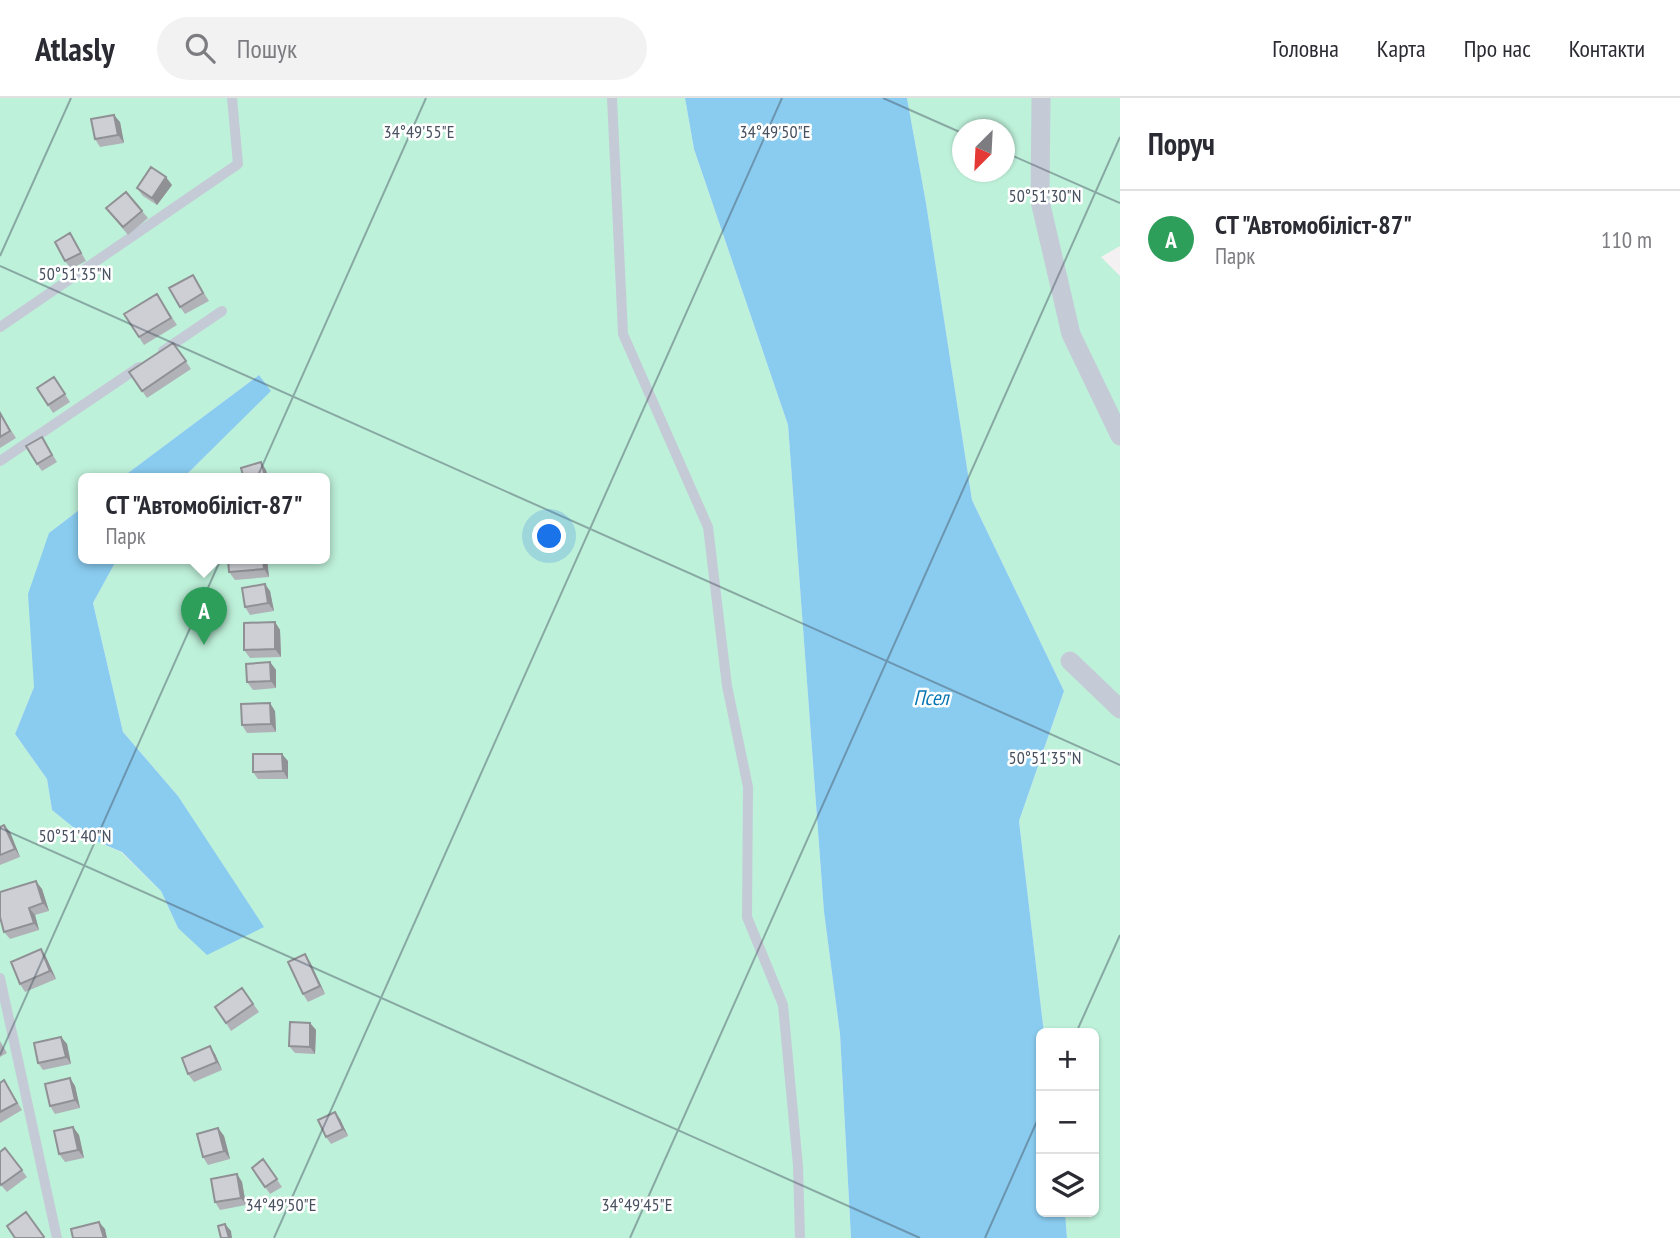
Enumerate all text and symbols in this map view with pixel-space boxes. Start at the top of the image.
search box [157,17,647,80]
text: Atlasly [35,27,115,70]
icon: search [181,29,219,67]
text: Пошук [237,32,297,65]
text: Головна [1272,33,1339,64]
text: Карта [1377,33,1426,64]
text: Про нас [1464,33,1531,64]
text: Контакти [1569,33,1645,64]
north arrow [952,119,1015,182]
text: 34°49'55"E [384,120,454,143]
text: 34°49'50"E [740,120,810,143]
text: Поруч [1148,124,1215,163]
text: 50°51'30"N [1009,184,1081,207]
text: СТ "Автомобiлiст-87" [1215,208,1412,241]
text: A [1165,225,1177,254]
text: 110 m [1601,225,1652,254]
text: Парк [1215,241,1255,270]
text: 50°51'35"N [39,262,111,285]
popup [78,473,330,564]
text: СТ "Автомобiлiст-87" [105,488,303,521]
your location [532,519,566,553]
text: Парк [105,521,146,550]
pin: A [181,587,227,645]
water label: Псел [913,684,950,711]
text: 50°51'35"N [1009,746,1081,769]
text: 50°51'40"N [39,824,111,847]
map controls [1036,1028,1099,1217]
button: + [1036,1028,1099,1091]
button: − [1036,1091,1099,1154]
button: layers [1036,1154,1099,1217]
text: 34°49'50"E [246,1193,316,1216]
text: 34°49'45"E [602,1193,672,1216]

